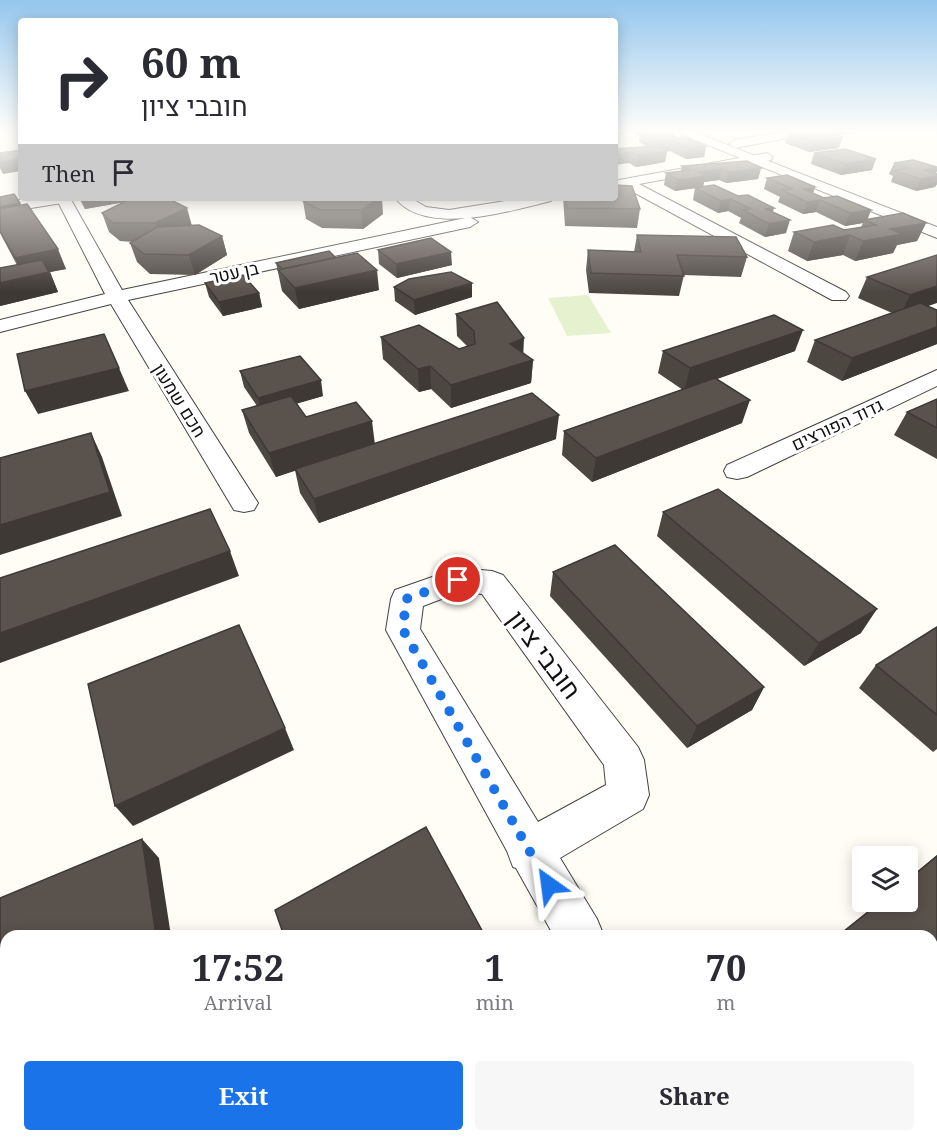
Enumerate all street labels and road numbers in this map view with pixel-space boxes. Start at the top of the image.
street label: בן עטר [207,255,261,289]
street label: חכם שמעון [148,358,212,442]
street label: גדוד הפורצים [787,392,887,456]
street label: חובבי ציון [500,602,590,706]

